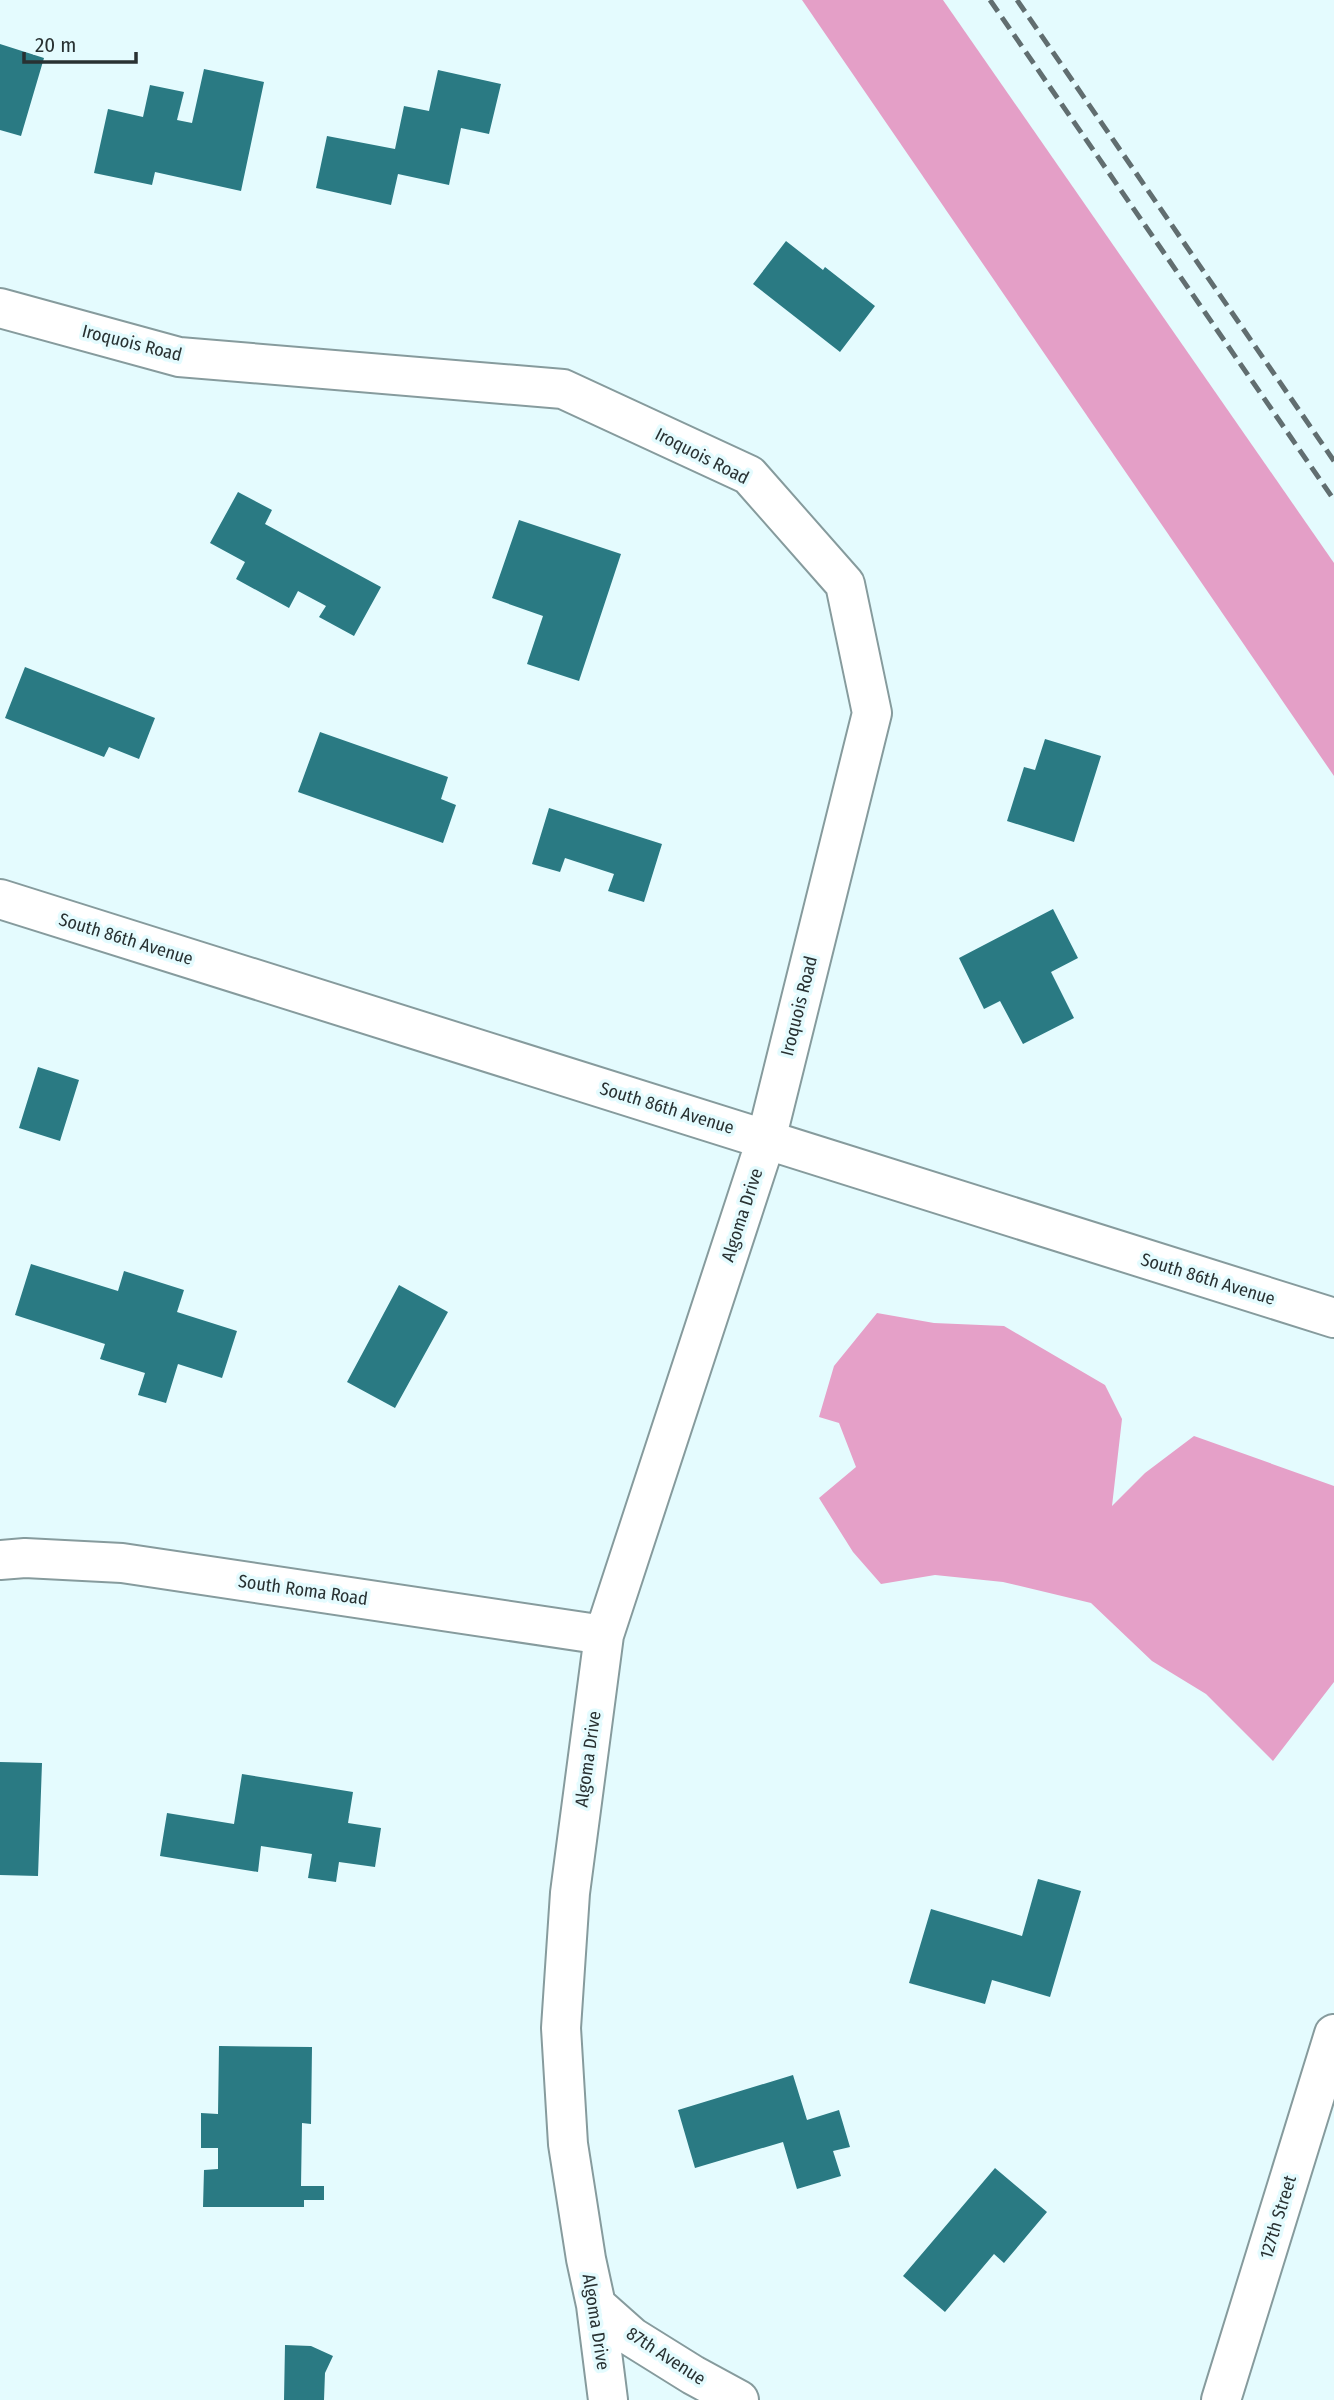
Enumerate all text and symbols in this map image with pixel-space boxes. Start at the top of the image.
scale bar [24,21,136,65]
text: 20 m [35,32,76,58]
street label: Iroquois Road [80,320,184,366]
street label: Iroquois Road [651,423,753,489]
street label: South 86th Avenue [56,908,196,970]
street label: Iroquois Road [776,954,822,1058]
street label: South 86th Avenue [597,1077,737,1139]
street label: Algoma Drive [717,1165,767,1264]
street label: South 86th Avenue [1138,1248,1278,1310]
street label: South Roma Road [237,1570,369,1610]
street label: Algoma Drive [570,1709,606,1808]
street label: 127th Street [1255,2173,1301,2261]
street label: Algoma Drive [578,2272,614,2372]
street label: 87th Avenue [622,2322,710,2390]

